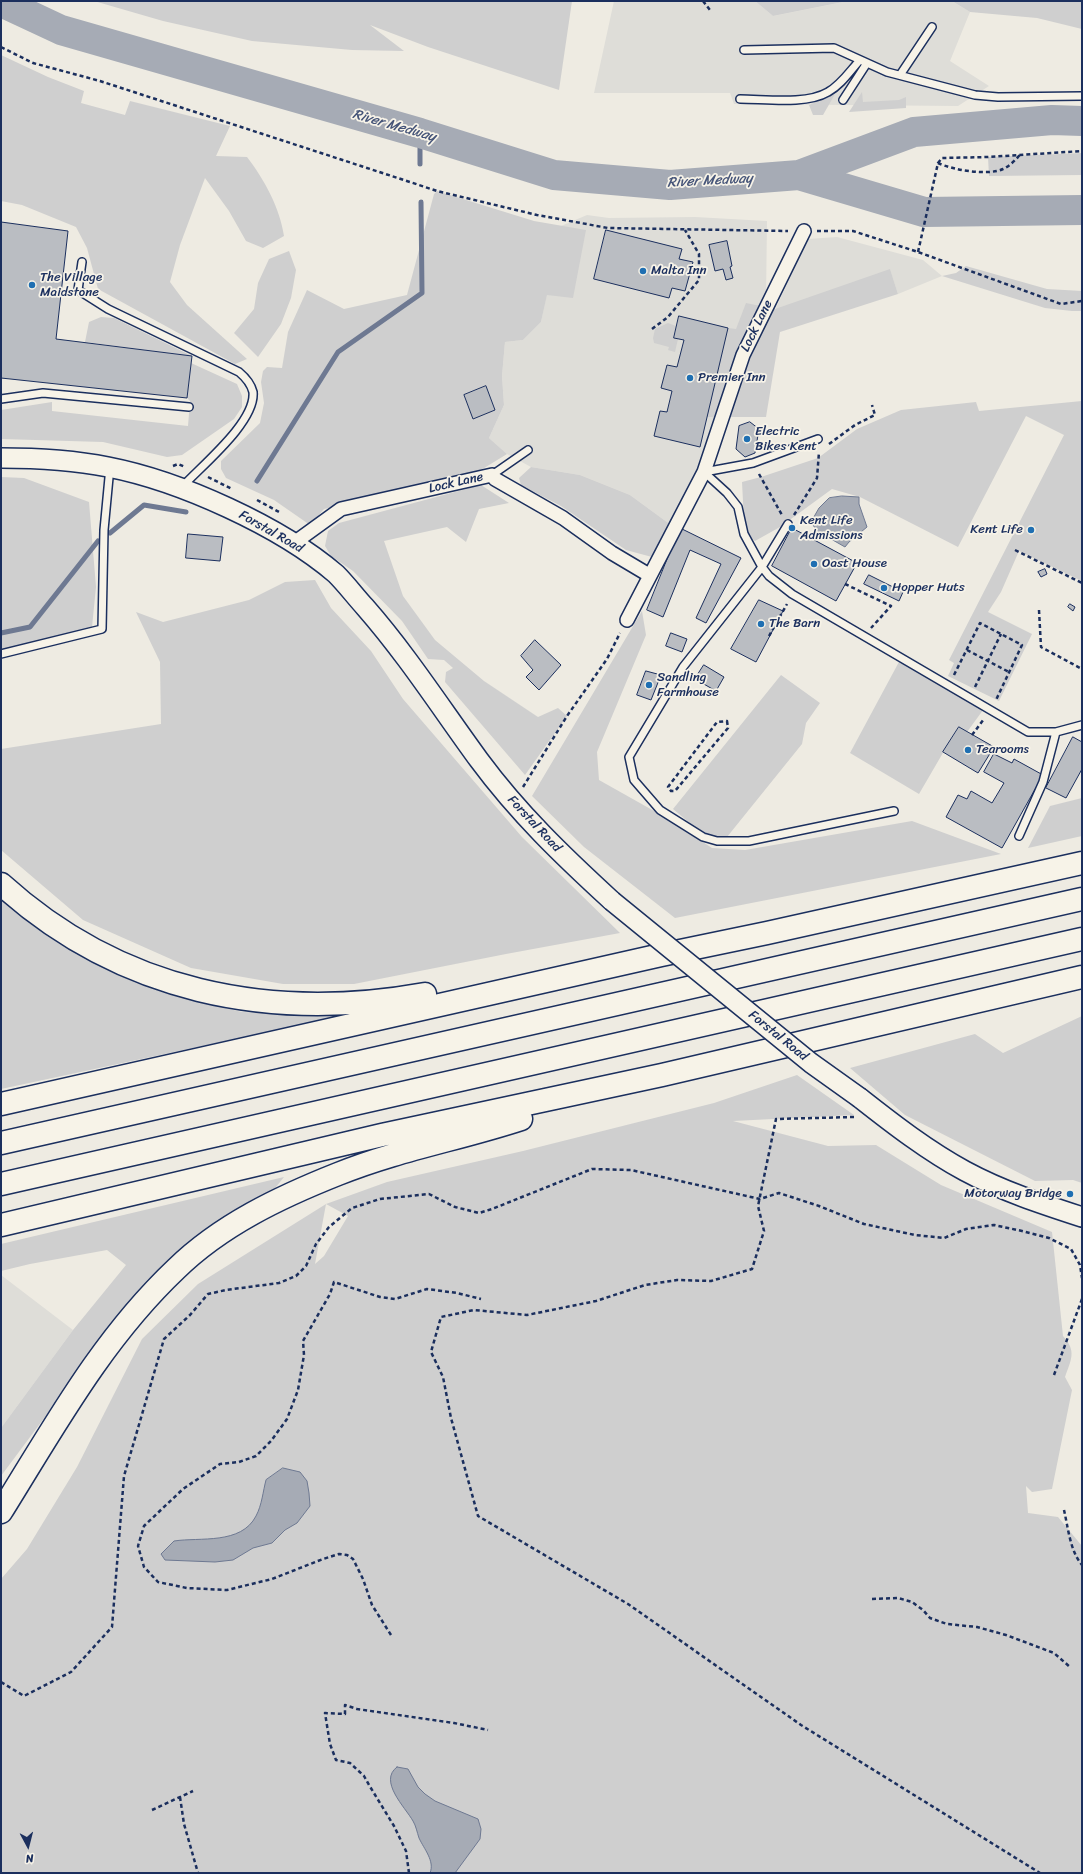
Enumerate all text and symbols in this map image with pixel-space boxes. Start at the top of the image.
water label: River Medway [351,106,437,146]
water label: River Medway [667,170,753,192]
place label: Malta Inn [651,263,707,279]
marker: Malta Inn [638,266,648,276]
place label: The Village Maidstone [40,270,102,301]
marker: The Village Maidstone [27,280,37,290]
street label: Lock Lane [738,298,776,354]
place label: Premier Inn [698,370,766,386]
marker: Premier Inn [685,373,695,383]
place label: Electric Bikes Kent [755,424,817,455]
marker: Electric Bikes Kent [742,434,752,444]
street label: Lock Lane [427,469,485,497]
street label: Forstal Road [236,507,306,557]
place label: Kent Life Admissions [800,513,863,544]
place label: Kent Life [970,522,1023,538]
marker: Kent Life Admissions [787,523,797,533]
marker: Kent Life [1026,525,1036,535]
place label: Oast House [822,556,887,572]
marker: Oast House [809,559,819,569]
place label: Hopper Huts [892,580,965,596]
marker: Hopper Huts [879,583,889,593]
place label: The Barn [769,616,820,632]
marker: The Barn [756,619,766,629]
place label: Sandling Farmhouse [657,670,719,701]
marker: Sandling Farmhouse [644,680,654,690]
place label: Tearooms [976,742,1029,758]
marker: Tearooms [963,745,973,755]
street label: Forstal Road [504,792,564,856]
street label: Forstal Road [745,1007,811,1065]
place label: Motorway Bridge [964,1186,1062,1202]
marker: Motorway Bridge [1065,1189,1075,1199]
north arrow [8,1826,48,1866]
text: N [25,1849,34,1868]

